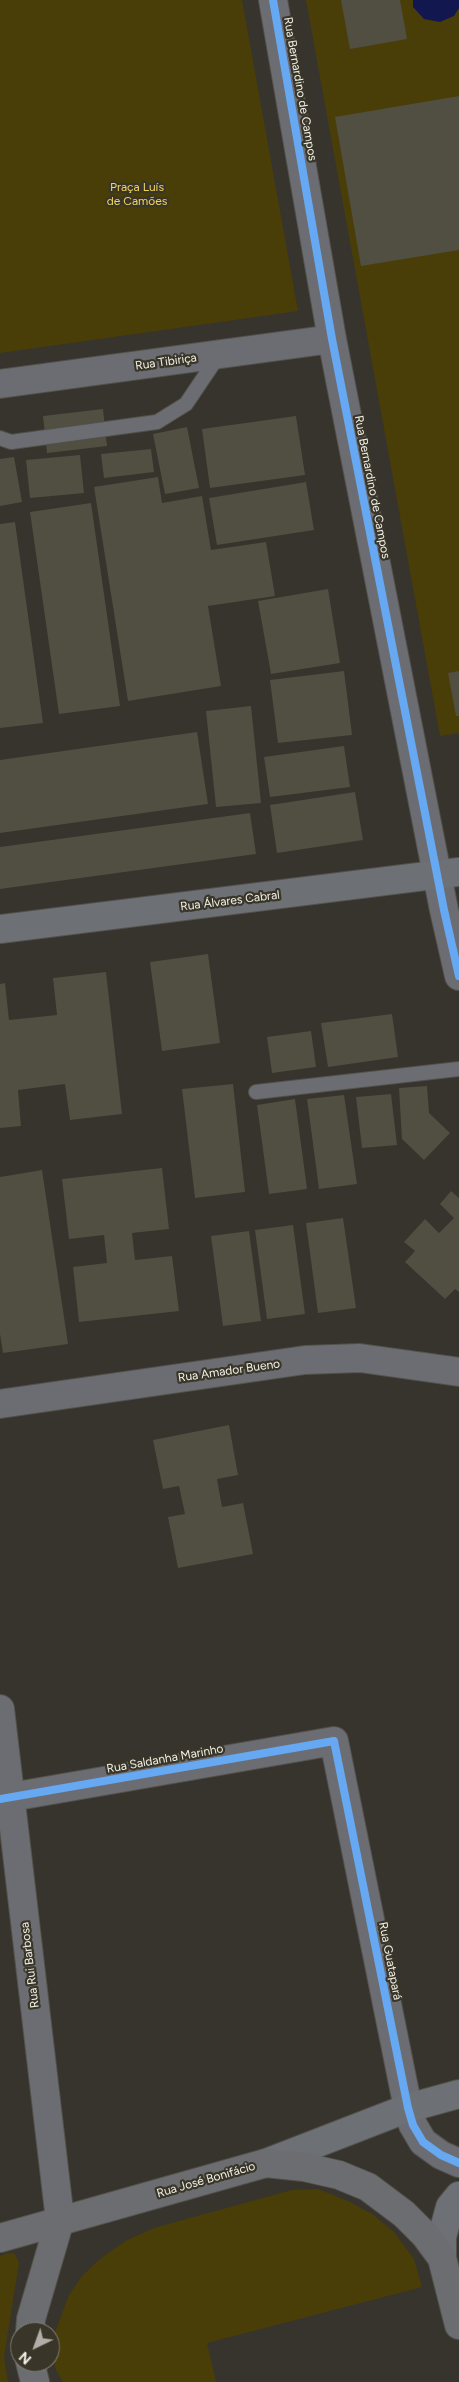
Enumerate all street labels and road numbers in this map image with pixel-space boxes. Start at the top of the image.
street label: Rua Bernardino de Campos [280,16,320,162]
street label: Rua Tibiriça [134,351,198,373]
street label: Rua Bernardino de Campos [351,414,393,560]
street label: Rua Álvares Cabral [179,888,281,914]
street label: Rua Amador Bueno [177,1357,281,1385]
street label: Rua Saldanha Marinho [105,1742,225,1776]
street label: Rua Rui Barbosa [18,1921,42,2009]
street label: Rua Guatapará [375,1921,405,2001]
street label: Rua José Bonifácio [155,2159,257,2201]

